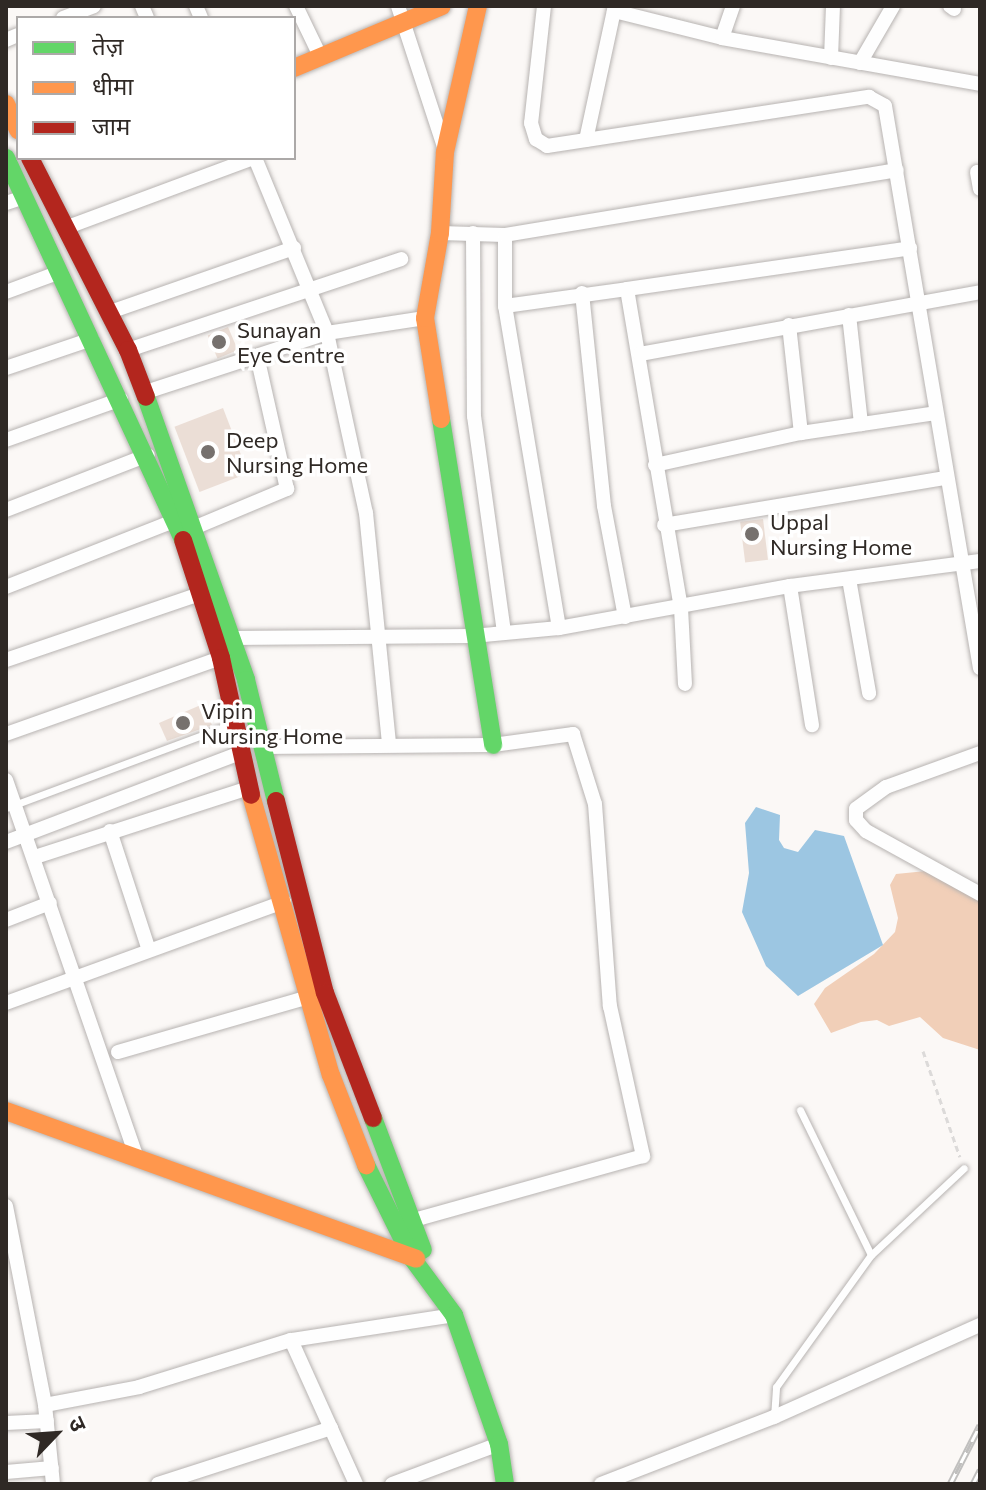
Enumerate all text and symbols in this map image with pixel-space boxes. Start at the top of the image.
legend [16,16,296,160]
text: तेज़ [92,31,124,60]
text: धीमा [92,71,134,100]
text: जाम [92,111,130,140]
place label: Sunayan Eye Centre [237,316,345,368]
marker: Sunayan Eye Centre [208,331,230,353]
place label: Deep Nursing Home [226,426,368,478]
marker: Deep Nursing Home [197,441,219,463]
place label: Uppal Nursing Home [770,508,912,560]
marker: Uppal Nursing Home [741,523,763,545]
place label: Vipin Nursing Home [201,697,343,748]
marker: Vipin Nursing Home [172,712,194,734]
north arrow [16,1394,96,1474]
text: उ [63,1412,93,1435]

